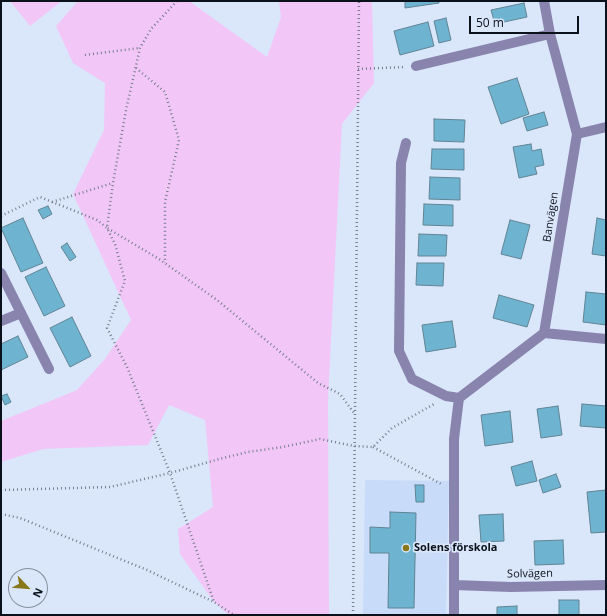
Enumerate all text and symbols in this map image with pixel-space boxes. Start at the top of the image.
scale bar [471,8,581,34]
text: 50 m [476,14,504,31]
street label: Banvägen [541,191,561,243]
place label: Solens förskola [414,541,497,555]
marker: Solens förskola [401,543,411,553]
street label: Solvägen [507,567,553,581]
north arrow [8,568,48,608]
text: N [30,586,47,600]

